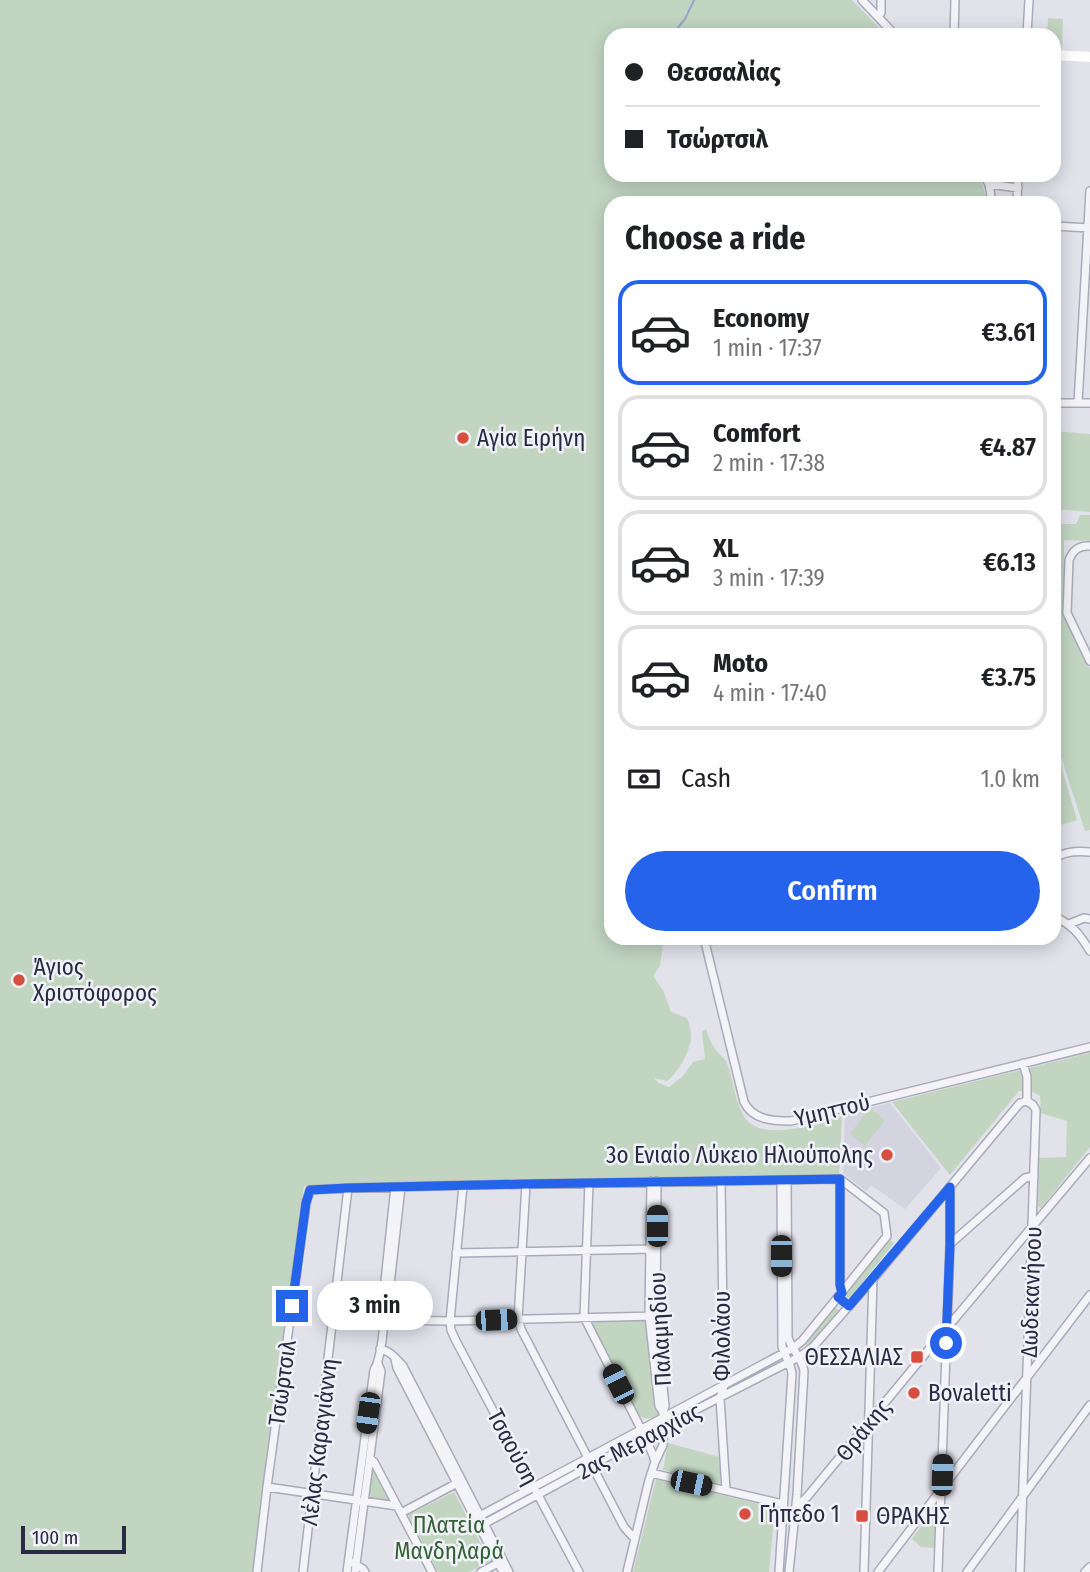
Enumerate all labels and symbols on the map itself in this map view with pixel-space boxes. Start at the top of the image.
place label: Αγία Ειρήνη [477,424,585,452]
marker: Αγία Ειρήνη [455,430,471,446]
place label: Άγιος Χριστόφορος [33,953,157,1007]
marker: Άγιος Χριστόφορος [11,972,27,988]
street label: Υμηττού [791,1088,873,1132]
place label: 3ο Ενιαίο Λύκειο Ηλιούπολης [606,1141,873,1169]
marker: 3ο Ενιαίο Λύκειο Ηλιούπολης [879,1147,895,1163]
car [647,1205,668,1247]
street label: Δωδεκανήσου [1015,1226,1047,1358]
car [771,1235,792,1277]
street label: Παλαμηδίου [643,1271,677,1387]
callout: 3 min [316,1282,432,1330]
route end [276,1290,308,1322]
street label: Φιλολάου [708,1291,736,1381]
car [475,1309,518,1331]
route start [930,1327,962,1359]
street label: Τσώρτσιλ [262,1338,302,1428]
place label: ΘΕΣΣΑΛΙΑΣ [804,1343,903,1371]
marker: ΘΕΣΣΑΛΙΑΣ [909,1349,925,1365]
street label: Λέλας Καραγιάννη [295,1357,343,1527]
car [600,1361,637,1407]
place label: Bovaletti [928,1379,1012,1407]
marker: Bovaletti [906,1385,922,1401]
car [355,1391,382,1435]
street label: Θράκης [830,1393,897,1467]
street label: 2ας Μεραρχίας [572,1397,706,1485]
street label: Τσαούση [481,1404,545,1490]
car [931,1454,954,1496]
car [669,1468,714,1498]
place label: Γήπεδο 1 [759,1500,840,1528]
place label: ΘΡΑΚΗΣ [876,1502,950,1530]
marker: Γήπεδο 1 [737,1506,753,1522]
marker: ΘΡΑΚΗΣ [854,1508,870,1524]
park label: Πλατεία Μανδηλαρά [394,1511,504,1565]
scale bar [21,1523,126,1555]

